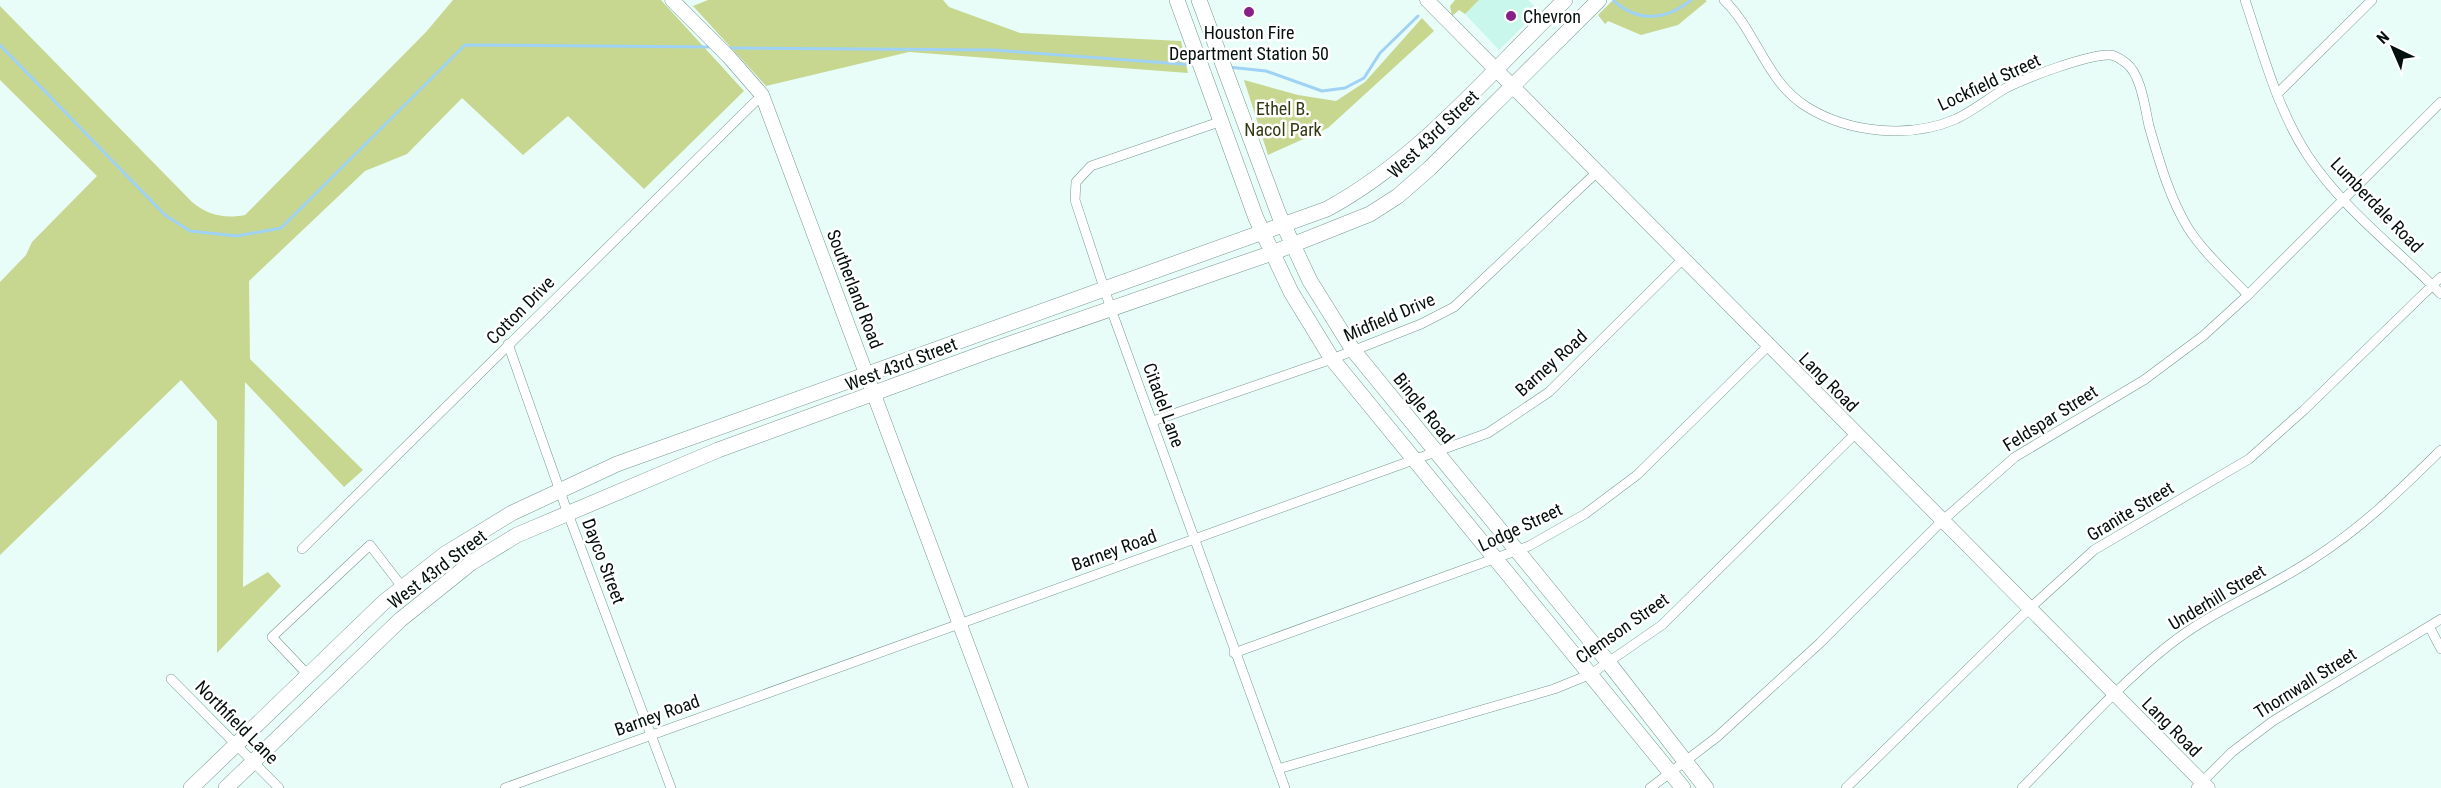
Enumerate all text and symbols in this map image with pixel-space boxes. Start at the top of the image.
marker: Houston Fire Department Station 50 [1242,5,1256,19]
place label: Chevron [1523,6,1581,27]
marker: Chevron [1504,9,1518,23]
north arrow [2363,18,2423,78]
place label: Houston Fire Department Station 50 [1169,22,1329,64]
text: N [2373,27,2393,48]
street label: Lockfield Street [1934,49,2044,115]
street label: West 43rd Street [1383,86,1483,182]
park label: Ethel B. Nacol Park [1244,98,1322,140]
street label: Lumberdale Road [2327,153,2427,257]
street label: Southerland Road [823,227,887,351]
street label: Cotton Drive [482,272,558,348]
street label: Midfield Drive [1340,288,1438,346]
street label: Barney Road [1511,326,1591,400]
street label: West 43rd Street [842,333,960,395]
street label: Lang Road [1795,348,1863,416]
street label: Citadel Lane [1139,360,1189,450]
street label: Bingle Road [1389,369,1459,447]
street label: Feldspar Street [1999,381,2101,455]
street label: Granite Street [2083,477,2177,545]
street label: Lodge Street [1475,498,1565,556]
street label: Dayco Street [578,515,630,607]
street label: West 43rd Street [384,525,490,613]
street label: Barney Road [1069,525,1159,575]
street label: Underhill Street [2165,560,2269,634]
street label: Clemson Street [1571,588,1673,668]
street label: Thornwall Street [2250,643,2360,723]
street label: Northfield Lane [191,676,283,768]
street label: Barney Road [612,690,702,740]
street label: Lang Road [2138,693,2206,761]

